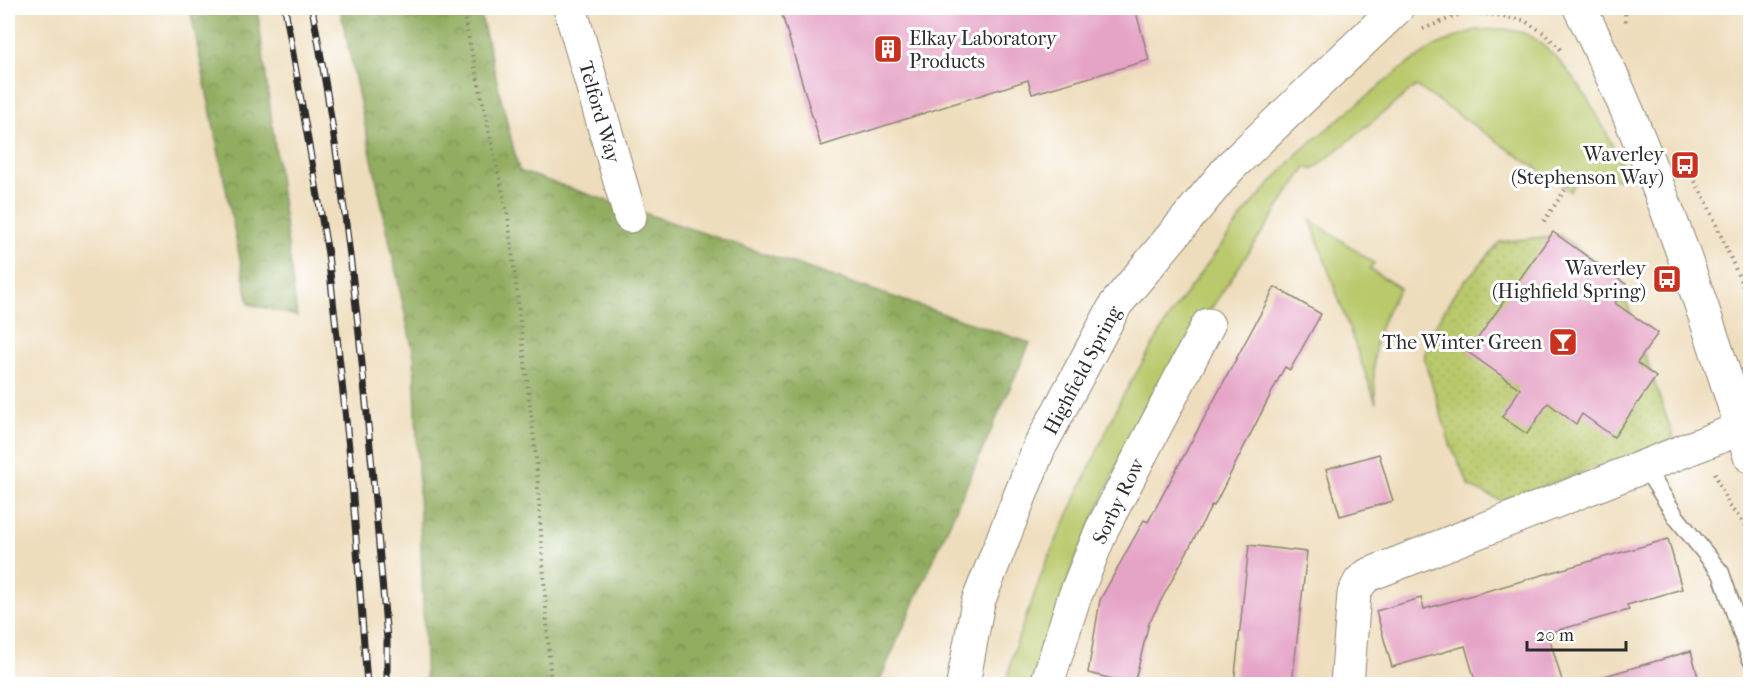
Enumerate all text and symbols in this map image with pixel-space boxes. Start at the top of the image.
place label: Elkay Laboratory Products [909,27,1058,73]
building icon: Elkay Laboratory Products [872,33,904,65]
street label: Telford Way [574,59,625,167]
place label: Waverley (Stephenson Way) [1511,143,1665,189]
bus stop icon: Waverley (Stephenson Way) [1669,149,1701,181]
place label: Waverley (Highfield Spring) [1492,257,1647,303]
bus stop icon: Waverley (Highfield Spring) [1651,263,1683,295]
street label: Highfield Spring [1039,301,1126,439]
bar icon: The Winter Green [1547,326,1579,358]
place label: The Winter Green [1382,331,1542,354]
street label: Sorby Row [1088,454,1150,548]
scale bar [1527,614,1626,652]
text: 20 m [1536,625,1574,646]

